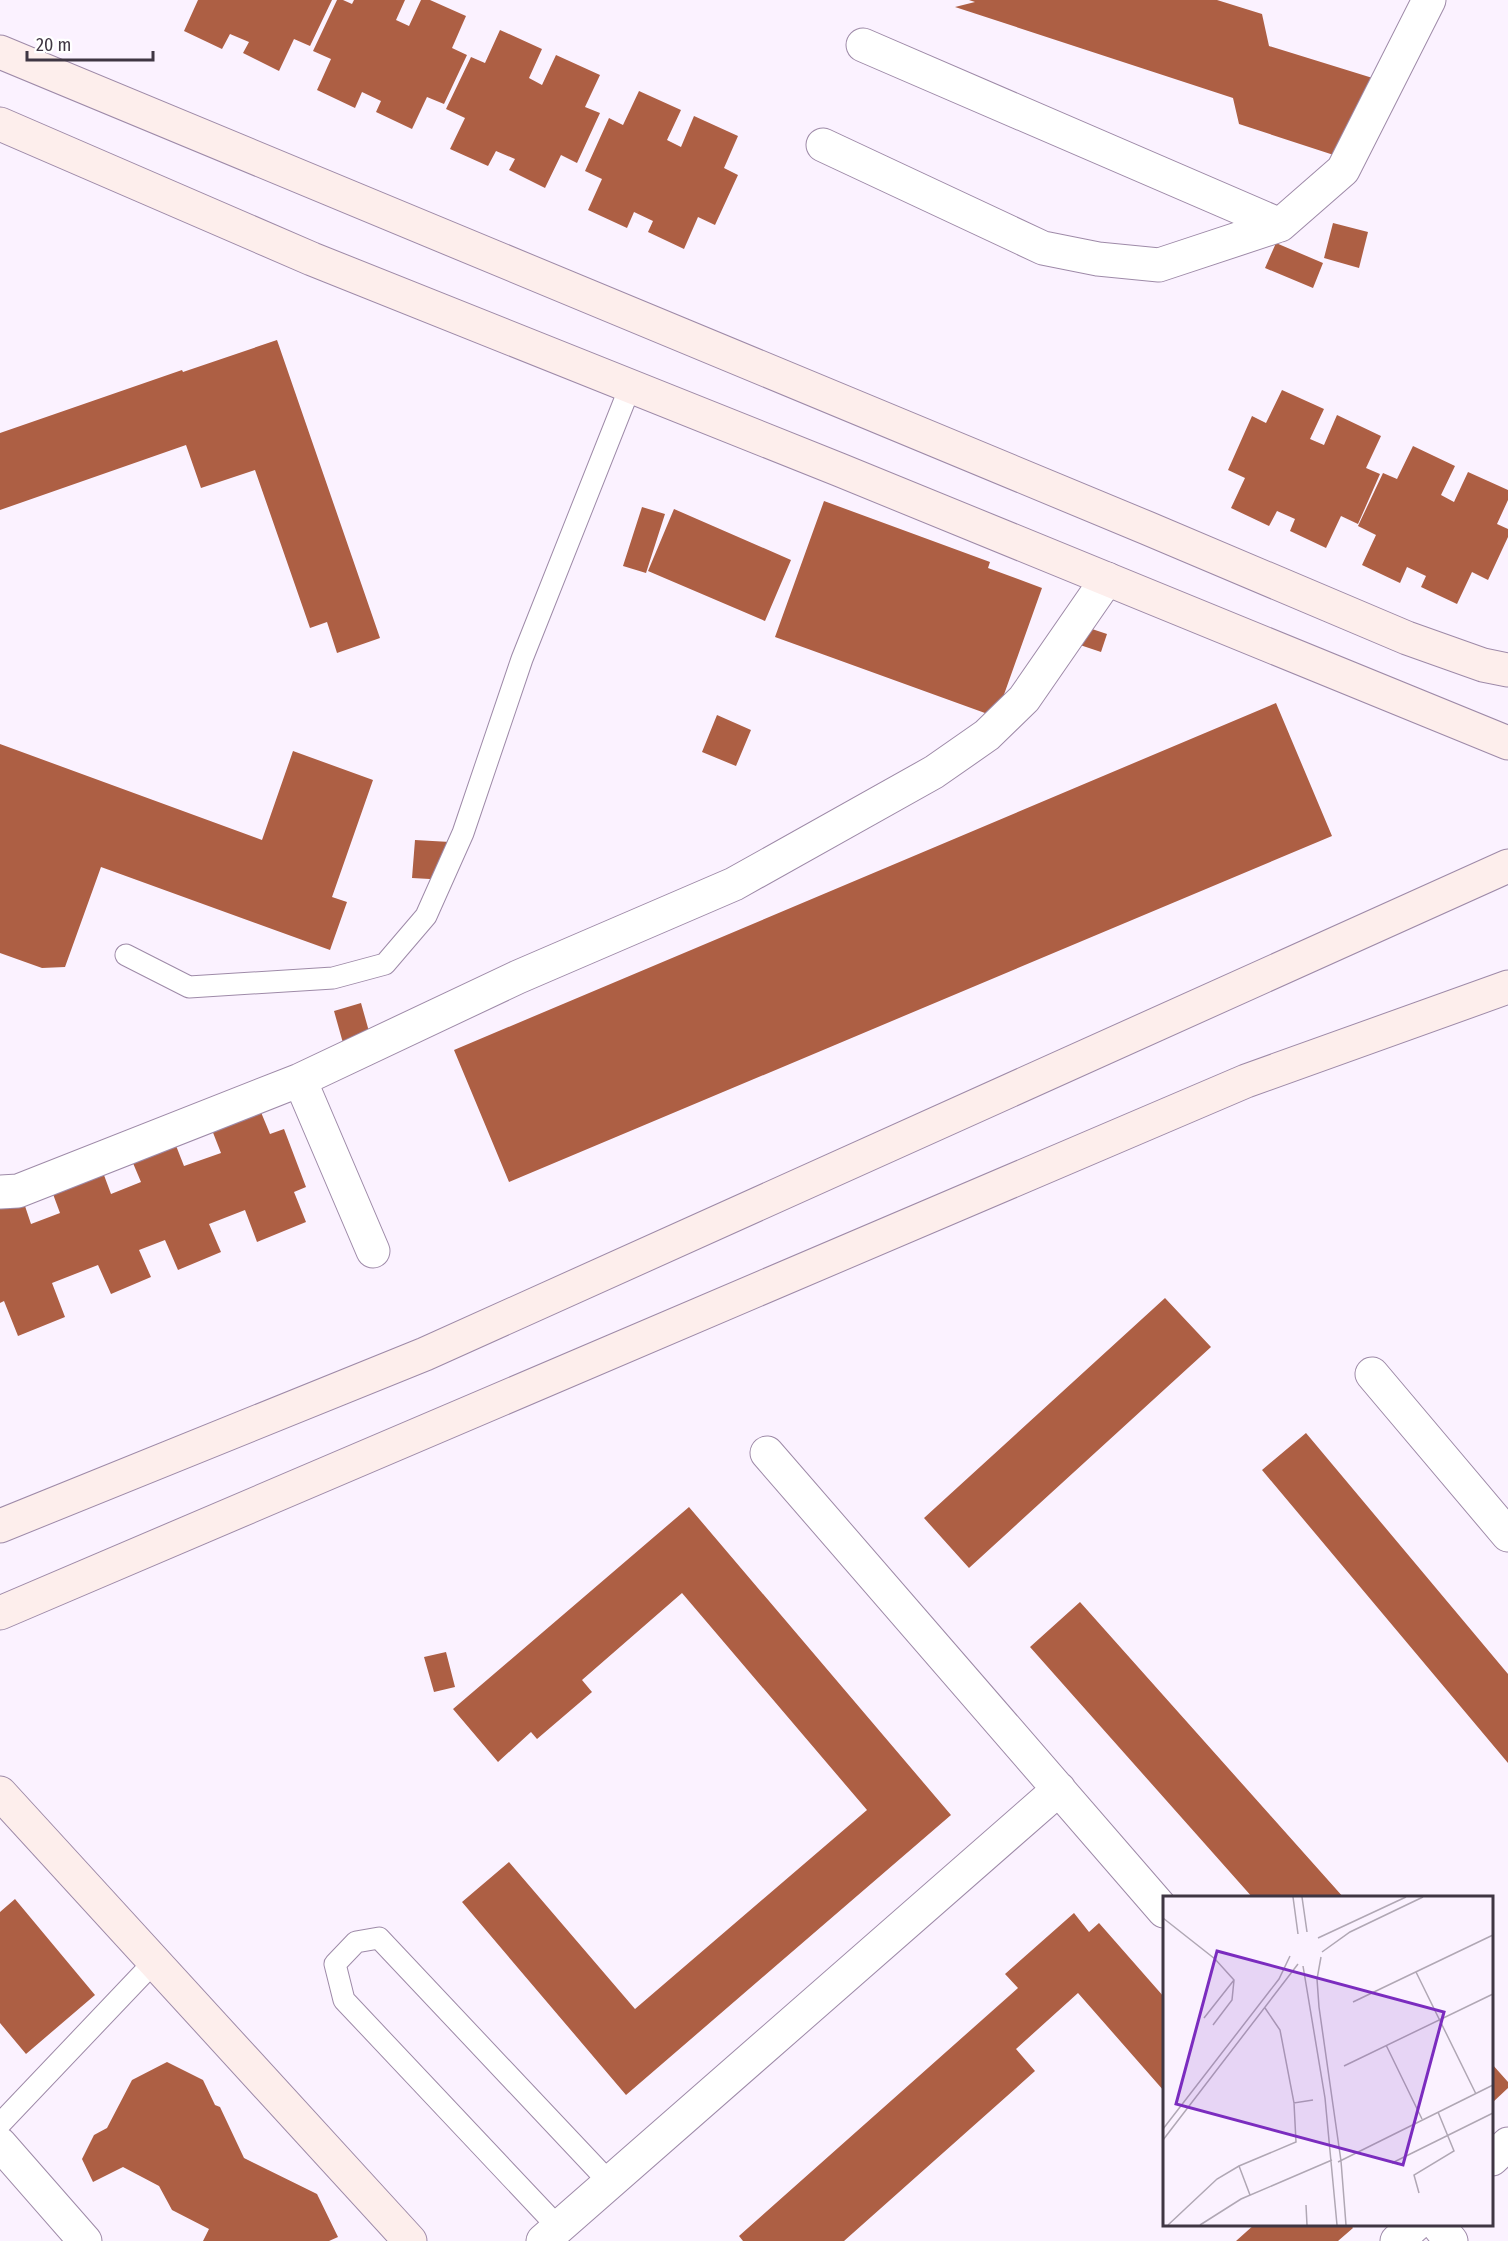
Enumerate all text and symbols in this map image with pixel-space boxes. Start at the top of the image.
scale bar [27,24,153,62]
text: 20 m [36,34,71,56]
inset map [1163,1896,1493,2226]

